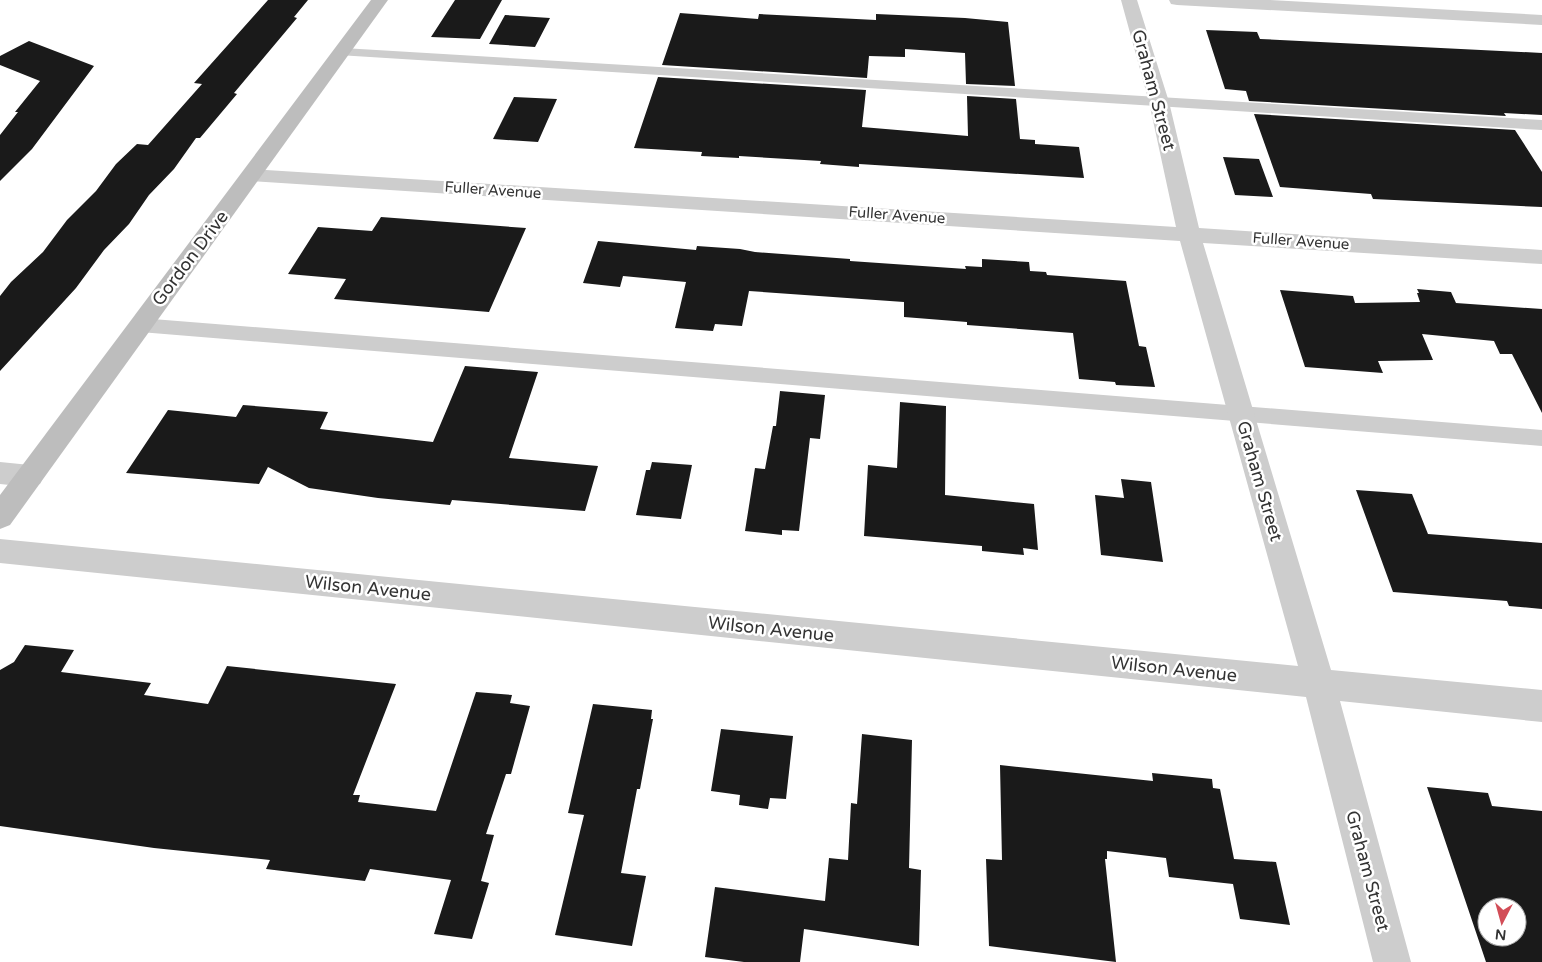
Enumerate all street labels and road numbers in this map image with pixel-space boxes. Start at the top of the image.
street label: Graham Street [1127,27,1181,153]
street label: Fuller Avenue [444,178,542,202]
street label: Fuller Avenue [848,203,946,227]
street label: Gordon Drive [147,206,233,310]
street label: Fuller Avenue [1252,229,1350,253]
street label: Graham Street [1232,418,1288,544]
street label: Wilson Avenue [304,570,432,606]
street label: Wilson Avenue [707,611,835,647]
street label: Wilson Avenue [1110,651,1238,687]
street label: Graham Street [1341,808,1395,934]

